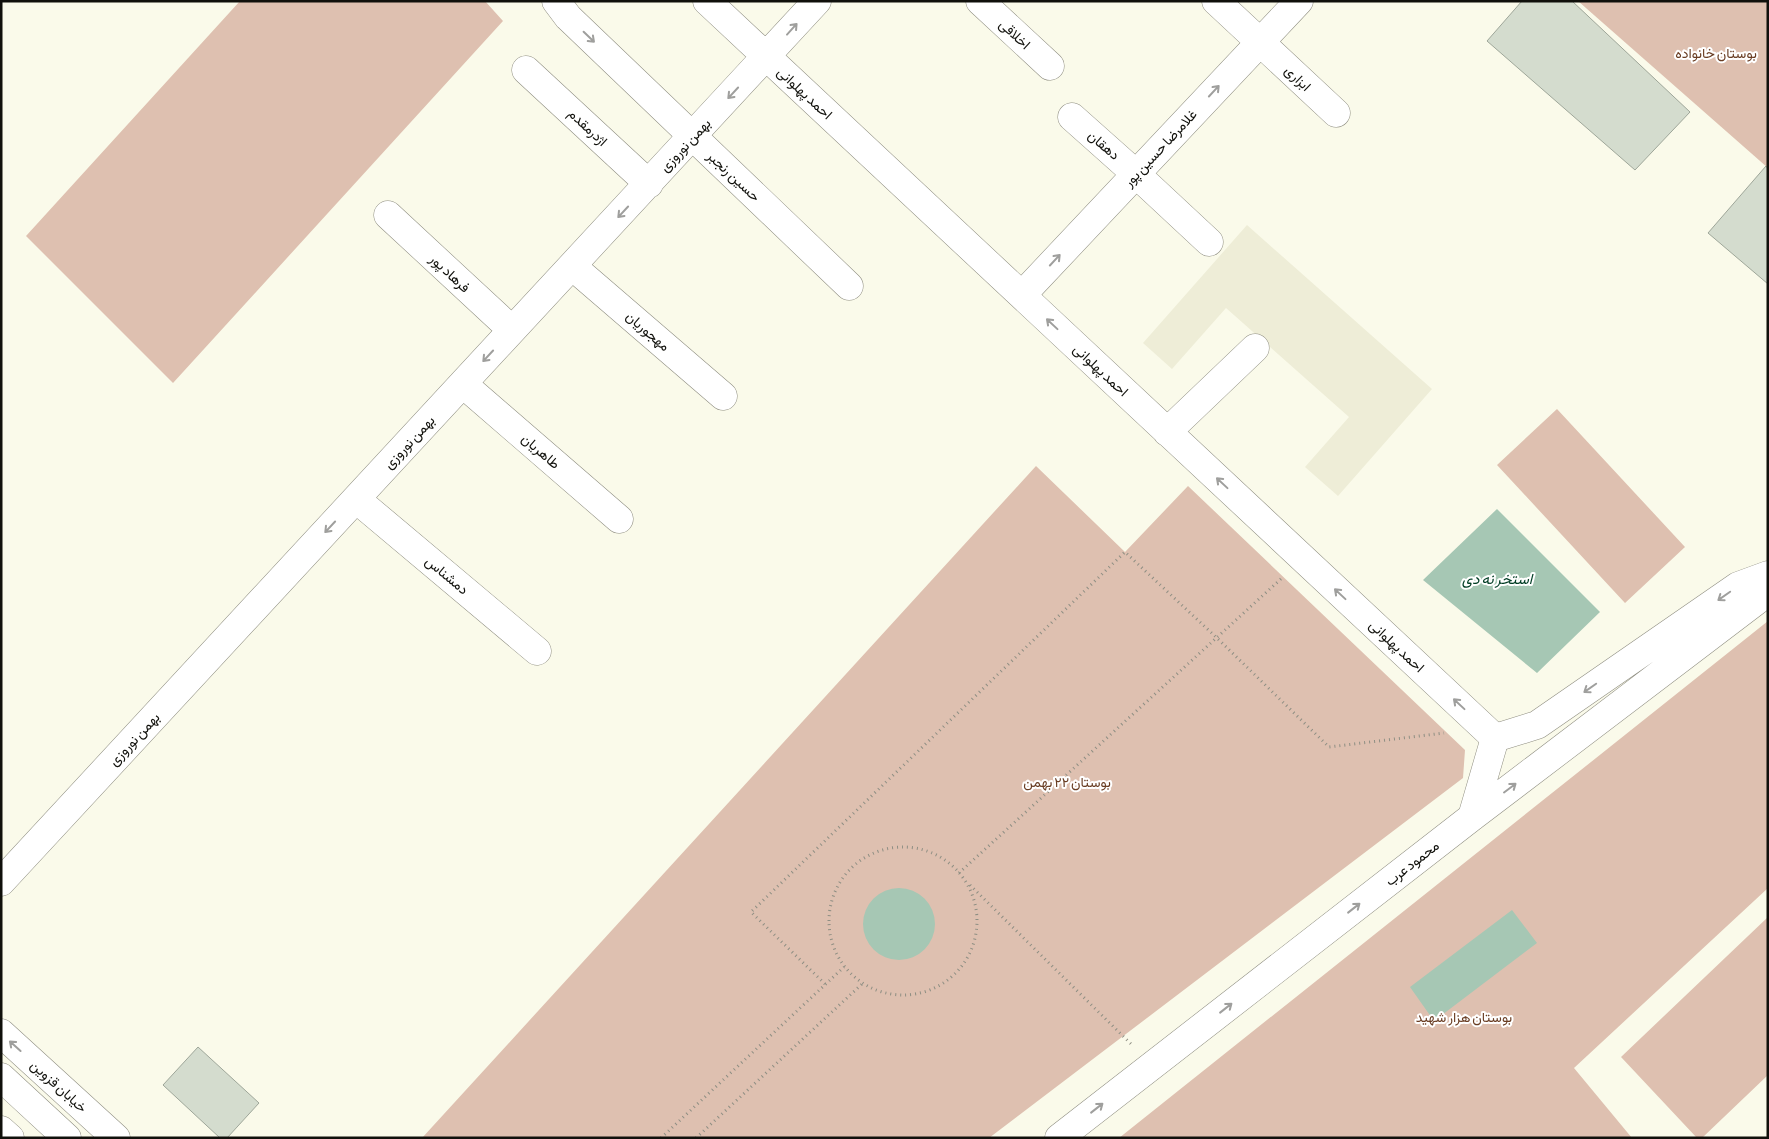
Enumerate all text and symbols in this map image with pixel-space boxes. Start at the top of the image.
street label: اخلاقی [995,16,1034,53]
one-way arrow [786,23,798,36]
one-way arrow [583,31,595,43]
park label: بوستان خانواده [1675,45,1757,62]
street label: ابزاری [1281,62,1314,95]
street label: احمد پهلوانی [773,64,836,124]
one-way arrow [1208,84,1220,97]
one-way arrow [727,86,739,99]
street label: اژدرمقدم [564,105,611,150]
street label: غلامرضا حسین پور [1119,106,1201,192]
street label: بهمن نوروزی [656,115,714,176]
street label: دهقان [1084,127,1123,164]
street label: حسین رنجبر [703,147,764,205]
one-way arrow [617,205,629,218]
street label: فرهاد پور [425,250,473,297]
one-way arrow [1049,254,1061,266]
street label: مهجوریان [622,308,673,355]
one-way arrow [1045,318,1058,330]
street label: احمد پهلوانی [1069,341,1132,401]
one-way arrow [482,350,494,363]
street label: بهمن نوروزی [380,412,438,473]
street label: طاهریان [518,430,563,473]
one-way arrow [1215,477,1228,489]
one-way arrow [324,521,336,533]
street label: دمشناس [422,553,472,598]
water label: استخر نه دی [1462,570,1534,588]
one-way arrow [1334,588,1347,600]
one-way arrow [1717,591,1731,601]
street label: احمد پهلوانی [1365,617,1428,677]
one-way arrow [1583,683,1597,693]
one-way arrow [1453,698,1466,710]
street label: بهمن نوروزی [105,709,163,770]
park label: بوستان ۲۲ بهمن [1023,774,1111,791]
one-way arrow [1503,782,1516,793]
street label: محمود عرب [1382,837,1443,890]
one-way arrow [1347,903,1360,914]
one-way arrow [1219,1003,1233,1013]
park label: بوستان هزار شهید [1416,1009,1512,1026]
one-way arrow [9,1040,22,1052]
street label: خیابان قزوین [27,1057,90,1116]
one-way arrow [1091,1102,1104,1113]

